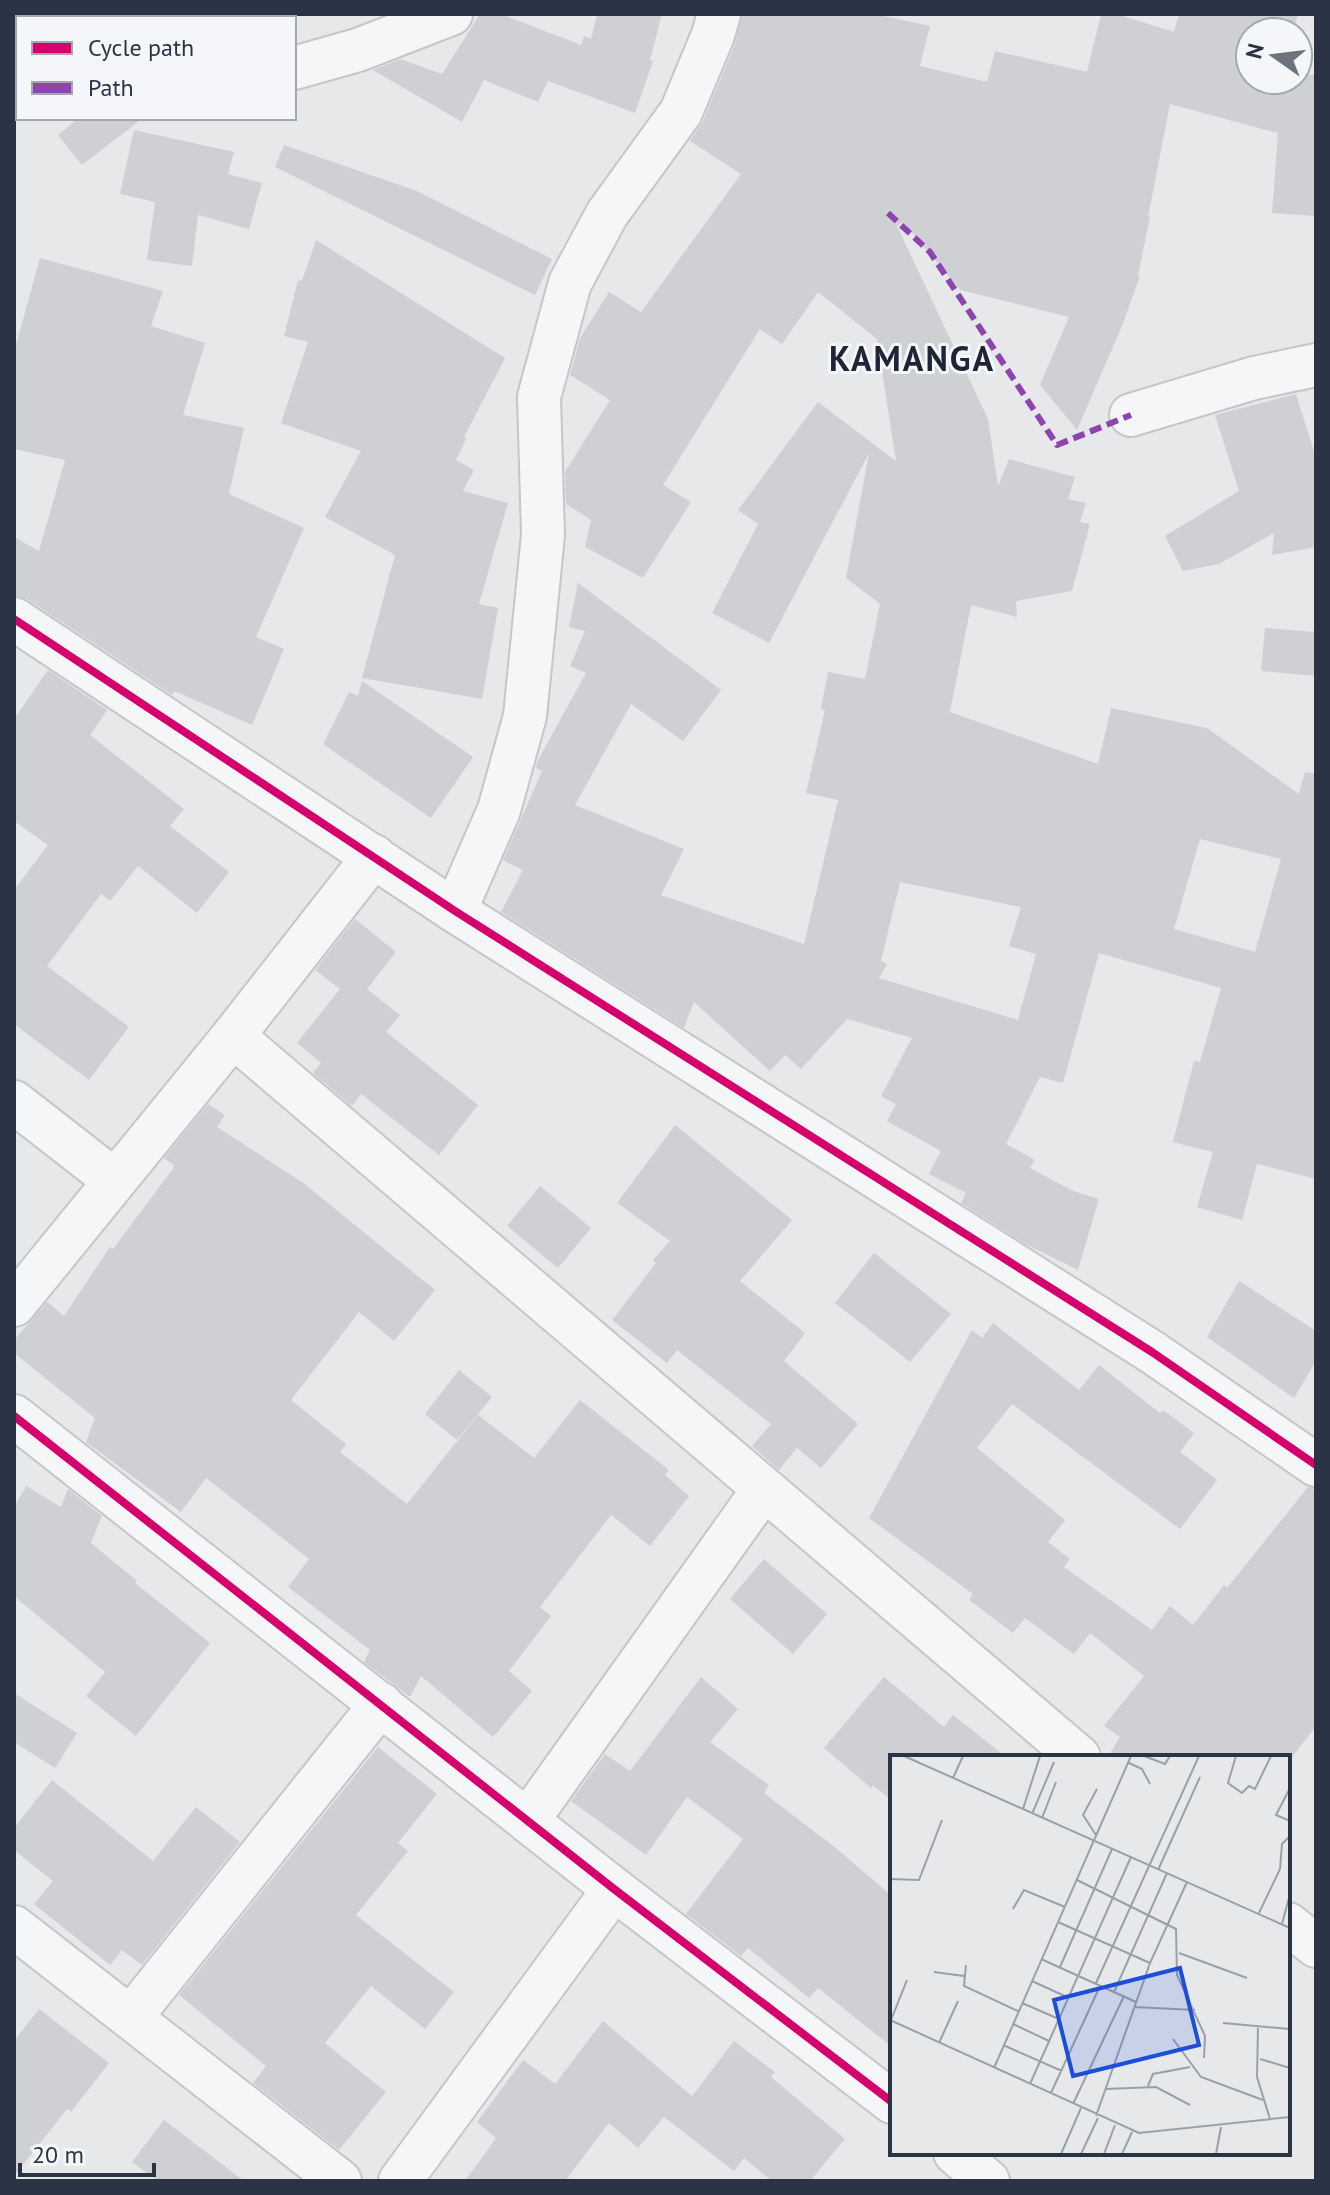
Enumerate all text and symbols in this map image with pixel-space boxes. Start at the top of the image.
legend [16,16,296,120]
north arrow [1234,16,1314,96]
text: Cycle path [88,32,194,63]
text: N [1239,41,1270,62]
text: Path [88,72,134,103]
district label: KAMANGA [829,336,995,380]
inset map [890,1755,1290,2155]
scale bar [20,2127,154,2177]
text: 20 m [32,2139,84,2170]

